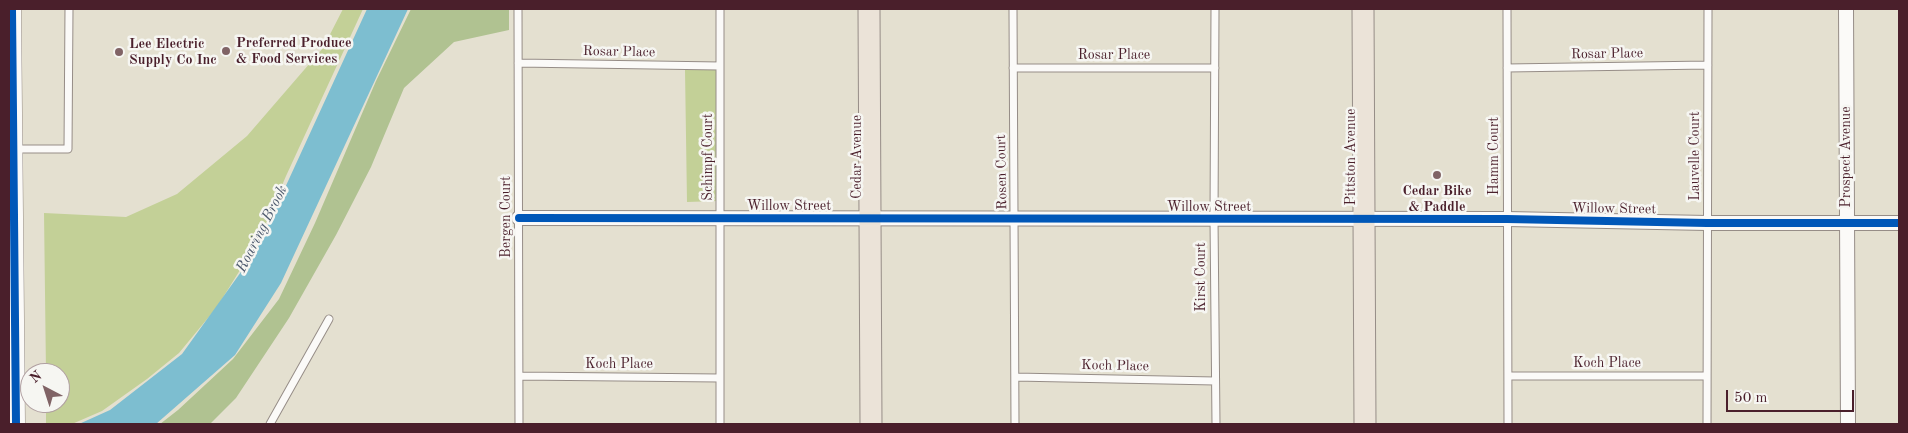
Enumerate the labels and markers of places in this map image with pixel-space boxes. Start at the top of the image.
place label: Preferred Produce & Food Services [236,35,352,68]
place label: Lee Electric Supply Co Inc [129,36,217,68]
marker: Preferred Produce & Food Services [220,45,232,57]
marker: Lee Electric Supply Co Inc [113,46,125,58]
marker: Cedar Bike & Paddle [1431,169,1443,181]
place label: Cedar Bike & Paddle [1402,183,1472,216]

